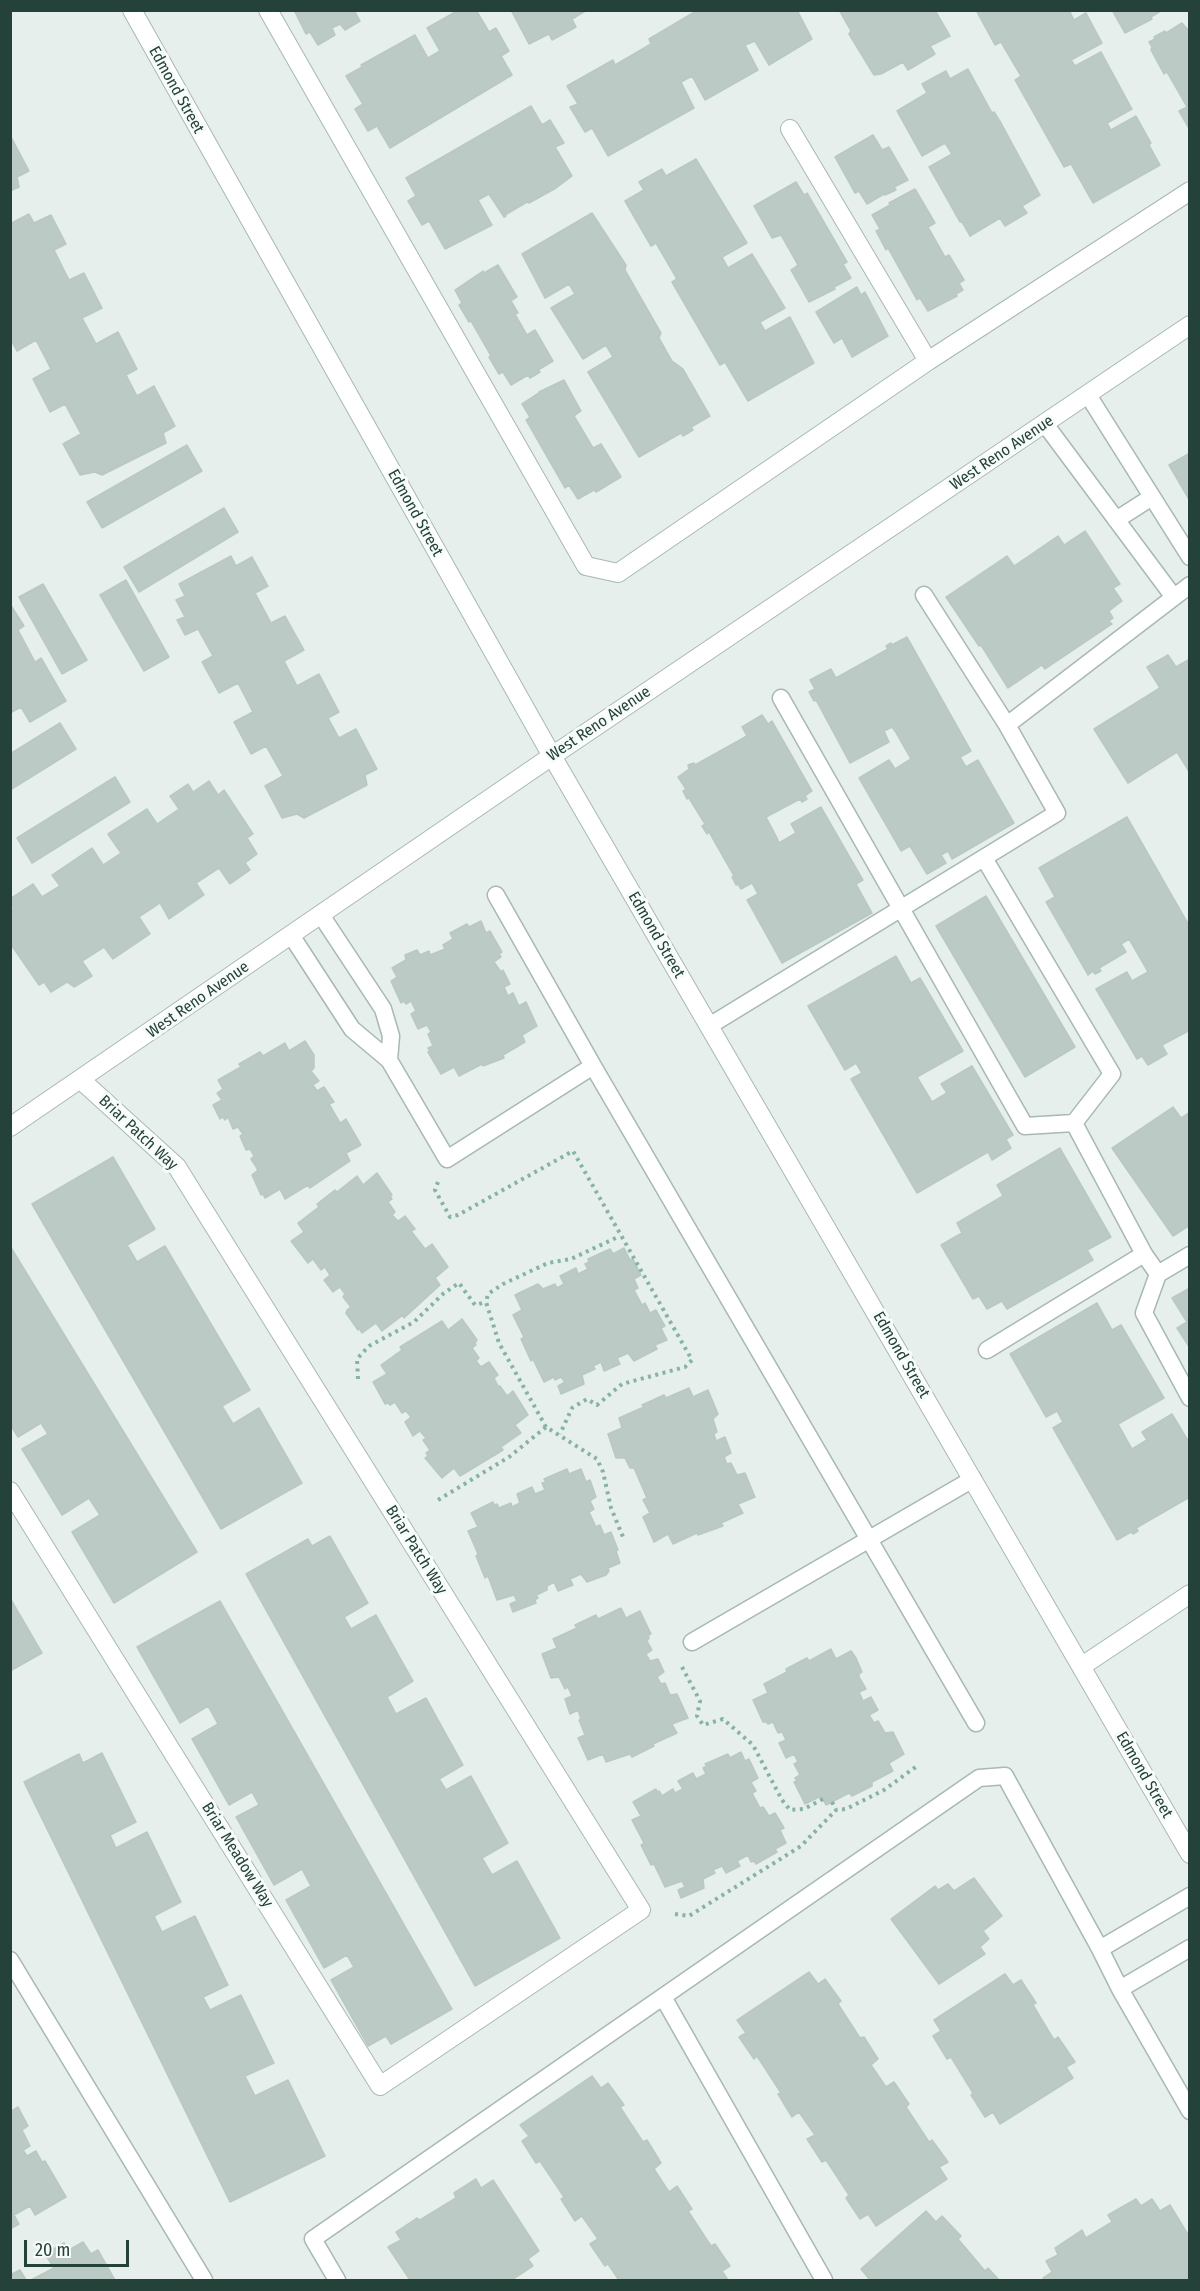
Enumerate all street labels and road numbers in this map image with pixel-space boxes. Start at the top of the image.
street label: Edmond Street [144,43,208,137]
street label: West Reno Avenue [947,411,1057,495]
street label: Edmond Street [383,466,447,560]
street label: West Reno Avenue [544,682,654,766]
street label: Edmond Street [624,888,688,982]
street label: West Reno Avenue [143,958,253,1042]
street label: Briar Patch Way [94,1091,182,1175]
street label: Edmond Street [869,1308,933,1402]
street label: Briar Patch Way [381,1502,451,1598]
street label: Edmond Street [1112,1728,1176,1822]
street label: Briar Meadow Way [197,1799,277,1911]

